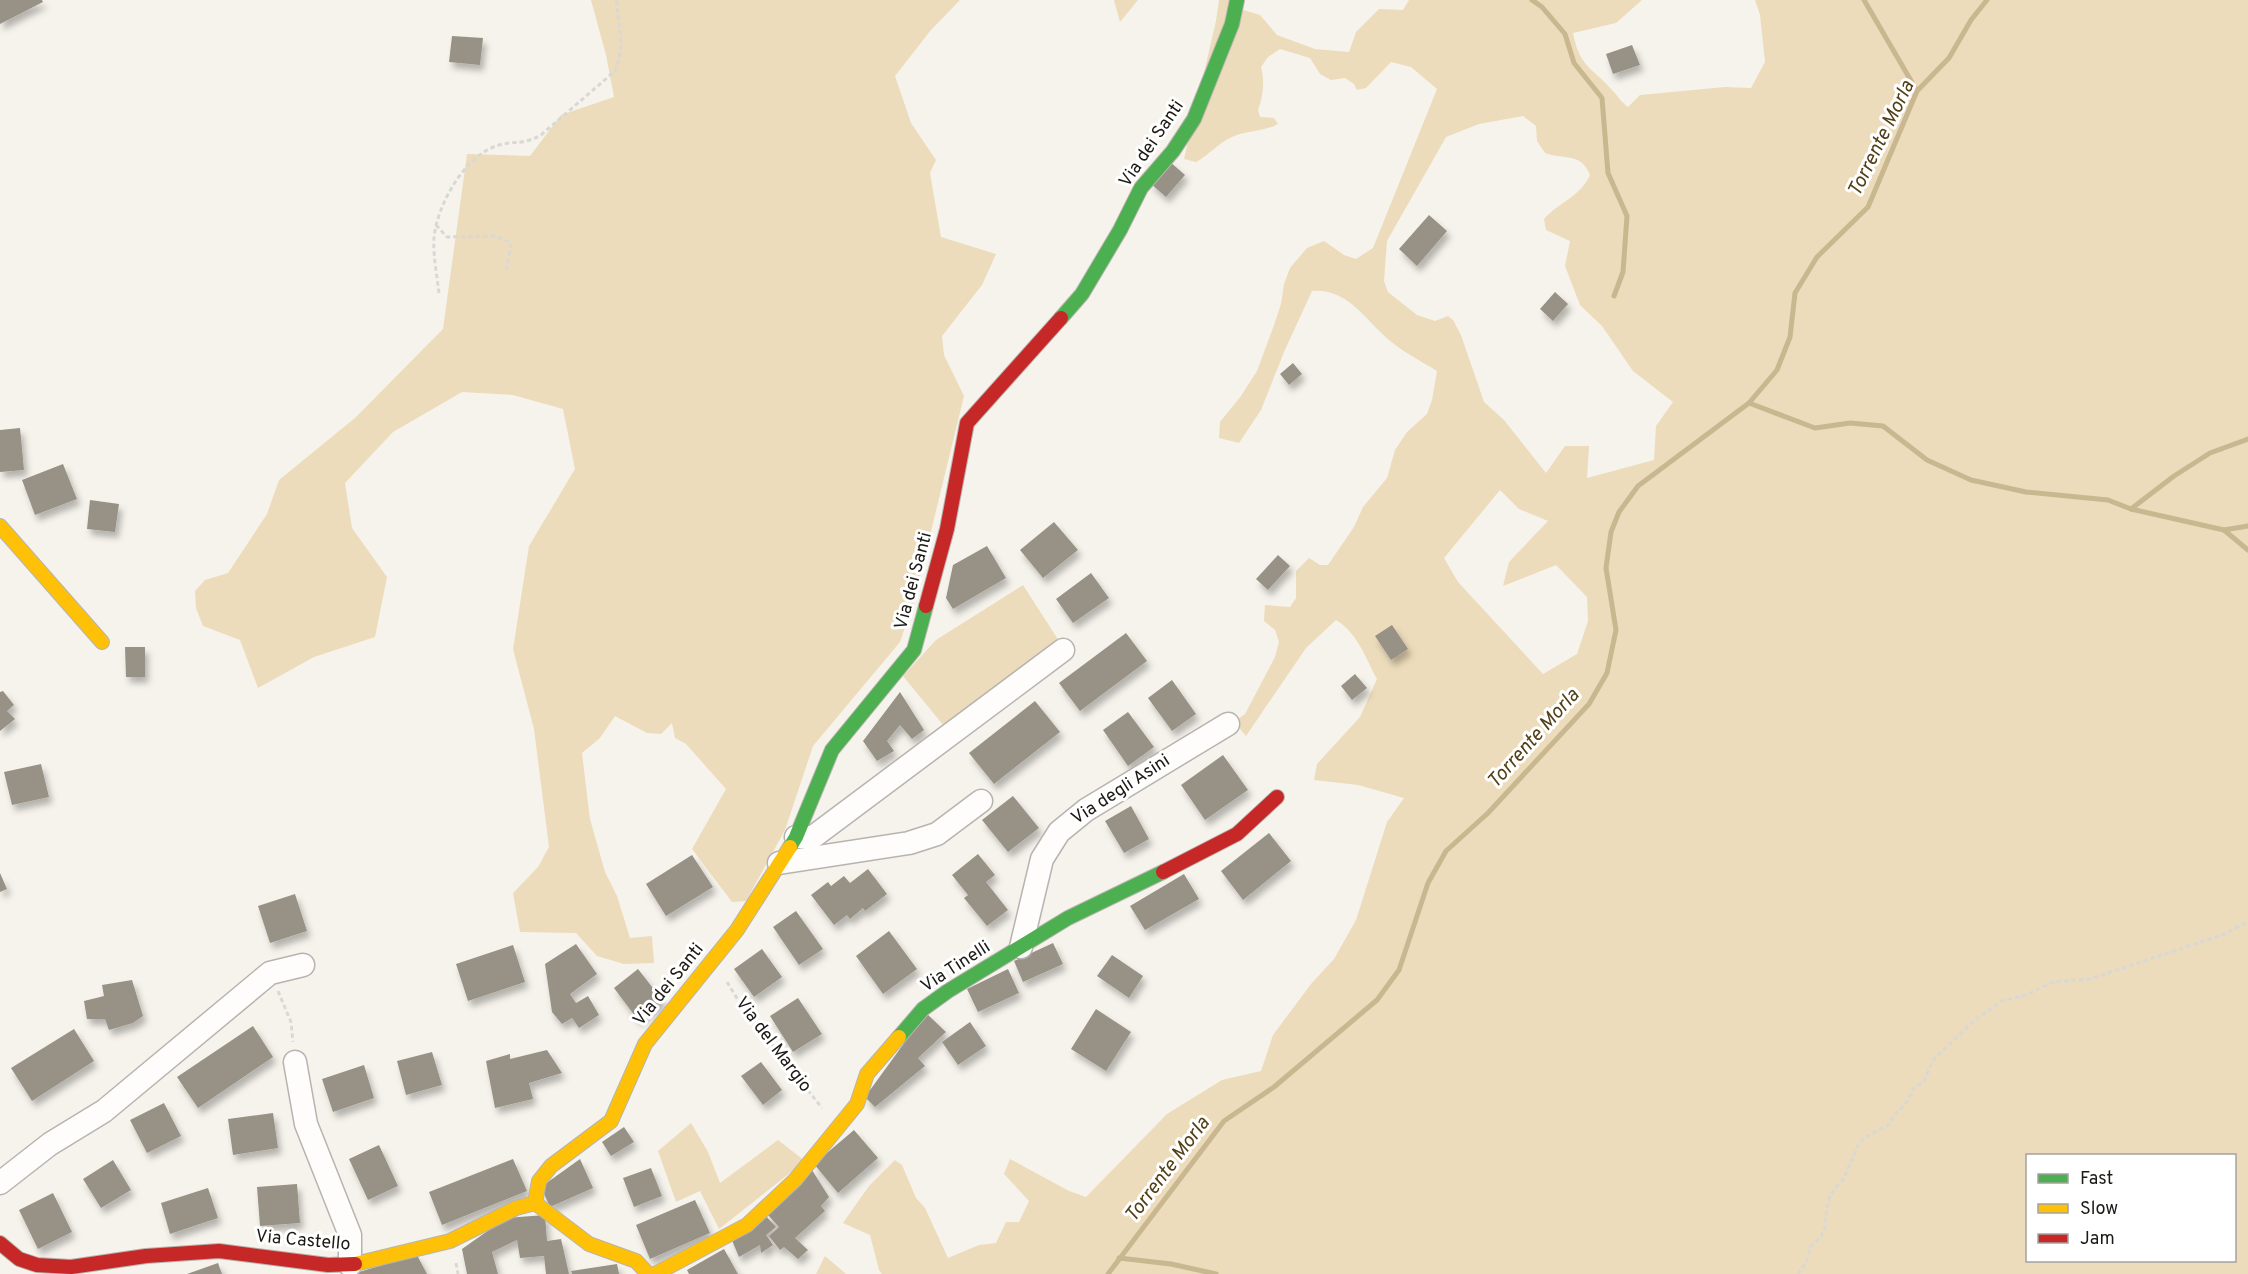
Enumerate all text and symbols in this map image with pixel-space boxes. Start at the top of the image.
water label: Torrente Morla [1843,76,1922,201]
street label: Via dei Santi [1115,96,1189,192]
street label: Via dei Santi [890,530,938,632]
water label: Torrente Morla [1482,683,1586,795]
street label: Via degli Asini [1067,750,1175,830]
street label: Via Tinelli [917,936,995,998]
street label: Via dei Santi [629,939,709,1031]
street label: Via del Margio [730,993,816,1097]
water label: Torrente Morla [1120,1111,1217,1228]
legend [2026,1154,2236,1262]
text: Fast [2080,1168,2113,1191]
text: Slow [2080,1198,2118,1221]
street label: Via Castello [255,1225,351,1257]
text: Jam [2080,1228,2115,1251]

